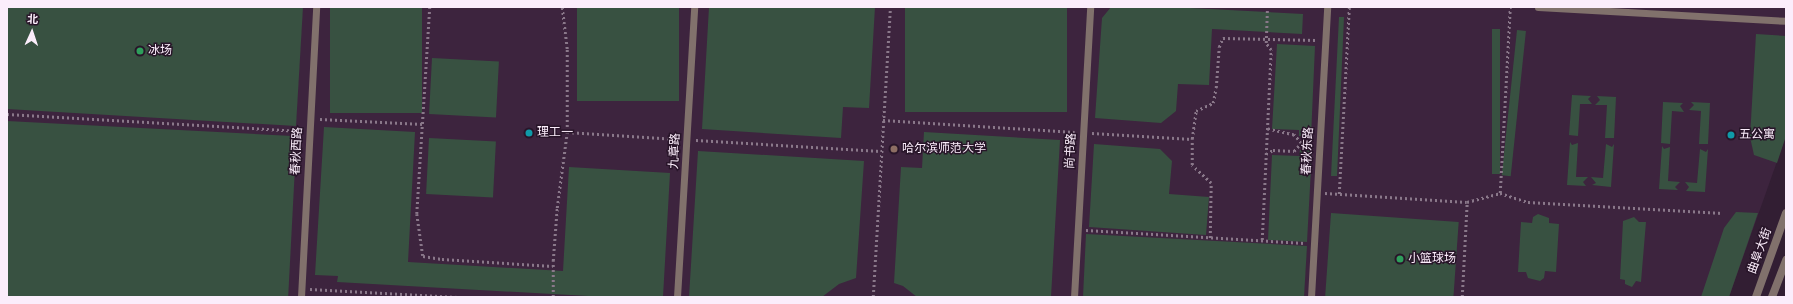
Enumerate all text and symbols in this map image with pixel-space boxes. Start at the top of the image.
north arrow [12,12,52,52]
text: 北 [27,13,38,26]
place label: 冰场 [148,44,172,58]
marker: 冰场 [135,46,145,56]
place label: 理工一 [537,126,573,140]
street label: 春秋西路 [289,127,305,175]
street label: 春秋东路 [1300,127,1316,175]
marker: 理工一 [524,128,534,138]
place label: 五公寓 [1739,128,1775,142]
marker: 五公寓 [1726,130,1736,140]
street label: 九章路 [667,133,683,169]
street label: 尚书路 [1063,133,1079,169]
place label: 哈尔滨师范大学 [902,142,986,156]
marker: 哈尔滨师范大学 [889,144,899,154]
street label: 曲阜大街 [1745,226,1775,276]
place label: 小篮球场 [1408,252,1456,266]
marker: 小篮球场 [1395,254,1405,264]

